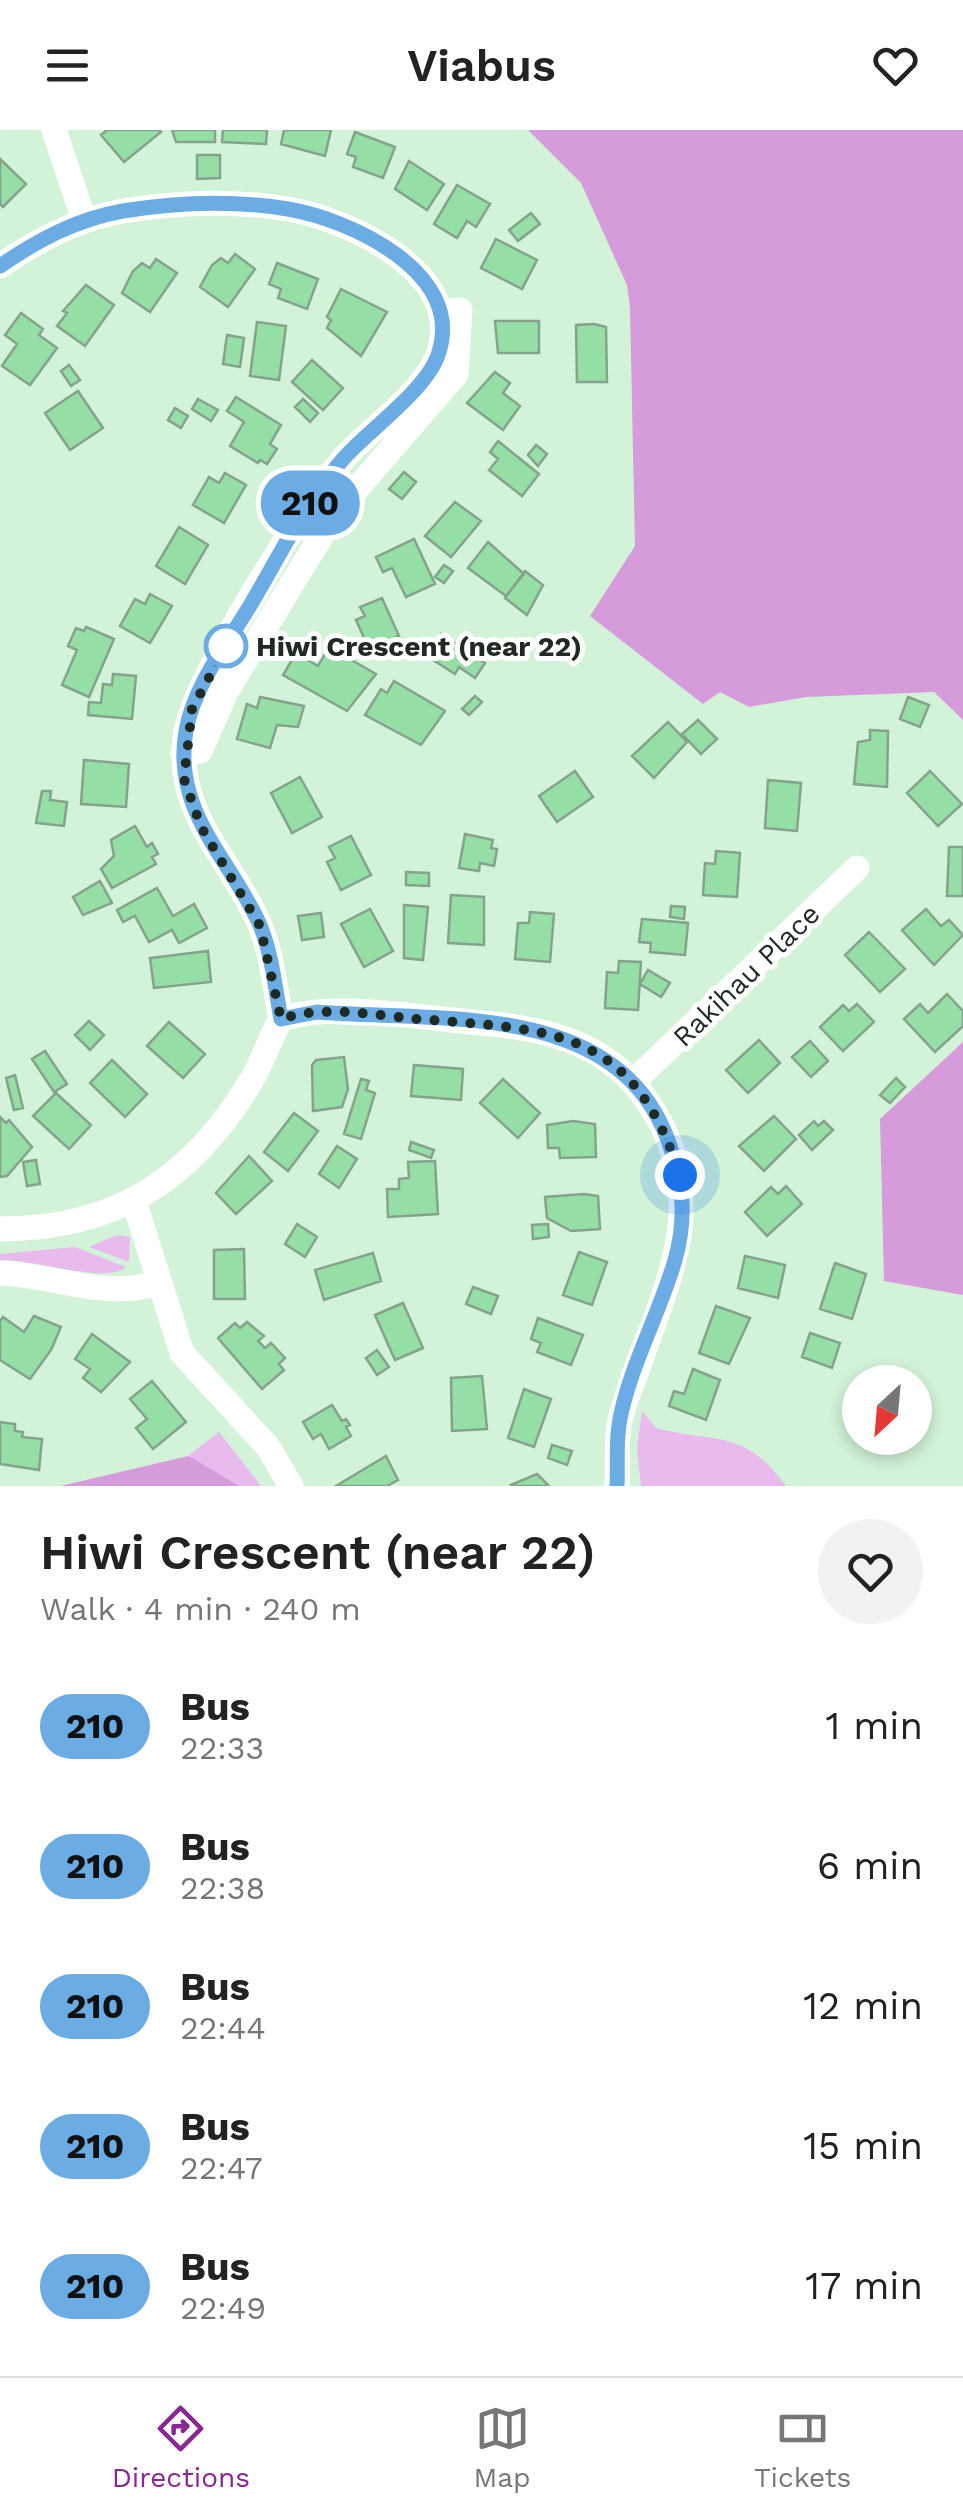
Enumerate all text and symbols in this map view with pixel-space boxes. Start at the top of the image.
icon: menu [40,38,95,93]
icon: heart [868,38,923,93]
text: Viabus [407,39,556,92]
line badge: 210 [252,470,368,536]
text: 210 [281,482,339,524]
marker: Hiwi Crescent (near 22) [205,625,247,667]
place label: Hiwi Crescent (near 22) [256,630,582,663]
street label: Rakihau Place [666,897,827,1054]
your location [655,1150,705,1200]
north arrow [842,1365,932,1455]
map controls [842,1365,932,1455]
button: heart [818,1519,923,1624]
text: Hiwi Crescent (near 22) [40,1524,595,1581]
text: Walk · 4 min · 240 m [40,1590,361,1628]
text: Bus [180,1685,250,1729]
text: 1 min [825,1704,923,1748]
text: 210 [66,1705,124,1747]
text: 22:33 [180,1729,264,1767]
text: Bus [180,1825,250,1869]
text: 6 min [817,1844,923,1888]
text: 210 [66,1845,124,1887]
text: 22:38 [180,1869,265,1907]
text: Bus [180,1965,250,2009]
text: 12 min [803,1984,923,2028]
text: 210 [66,1985,124,2027]
text: 22:44 [180,2009,266,2047]
text: Bus [180,2105,250,2149]
text: 15 min [803,2124,923,2168]
text: 210 [66,2125,124,2167]
text: 22:47 [180,2149,263,2187]
text: Bus [180,2245,250,2289]
text: 17 min [805,2264,923,2308]
text: 210 [66,2265,124,2307]
text: 22:49 [180,2289,266,2327]
tab: Directions [112,2401,250,2494]
tab: Map [474,2401,531,2494]
tab: Tickets [754,2401,851,2494]

